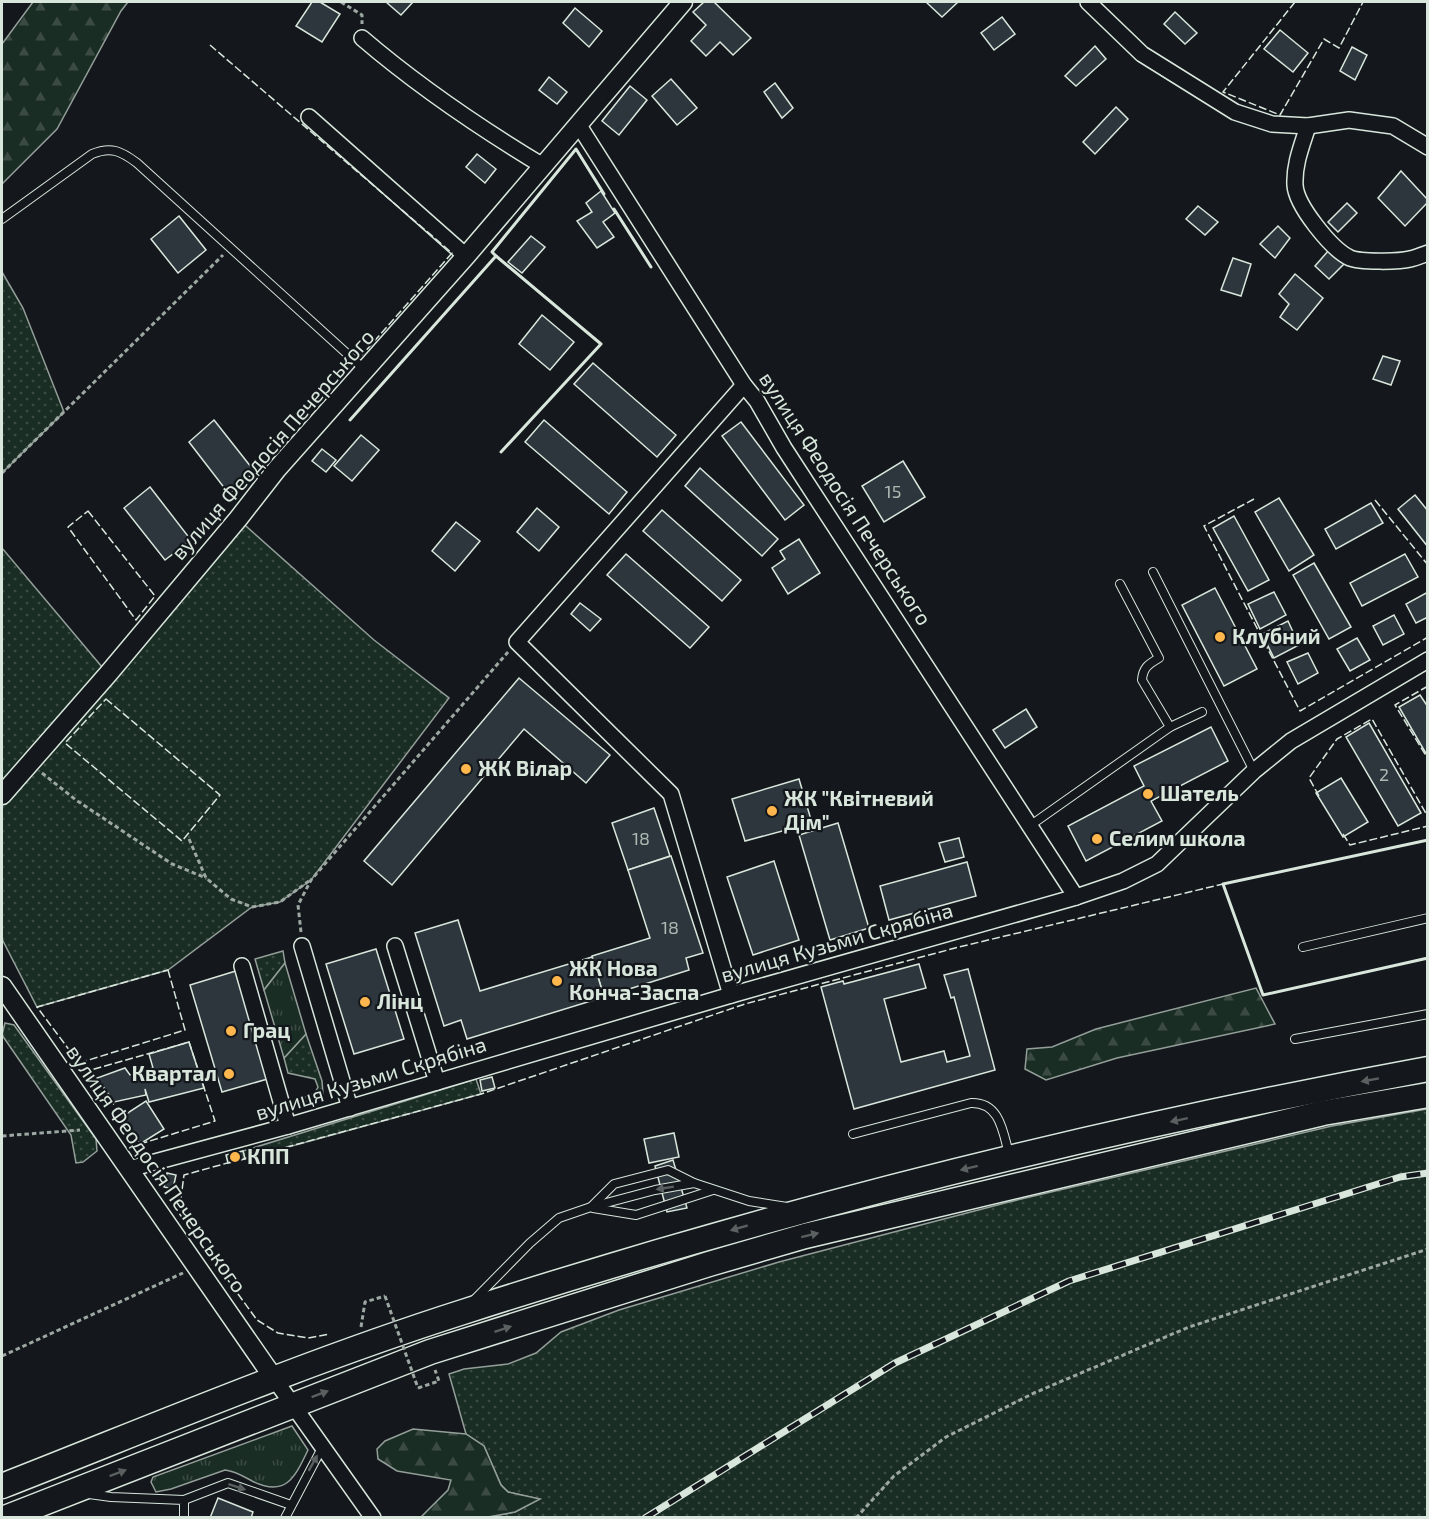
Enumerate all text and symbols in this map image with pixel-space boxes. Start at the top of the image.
street label: вулиця Феодосія Печерського [165,324,379,565]
street label: вулиця Феодосія Печерського [754,367,938,630]
house number: 15 [885,480,901,502]
place label: Клубний [1232,623,1321,648]
marker: Клубний [1213,630,1227,644]
place label: ЖК Вілар [478,755,572,780]
marker: ЖК Вілар [459,762,473,776]
house number: 2 [1379,763,1389,785]
place label: Шатель [1160,780,1239,805]
place label: ЖК "Квітневий Дім" [784,785,934,834]
marker: Шатель [1141,787,1155,801]
marker: ЖК "Квітневий Дім" [765,804,779,818]
place label: Селим школа [1109,825,1245,850]
house number: 18 [632,827,650,849]
marker: Селим школа [1090,832,1104,846]
street label: вулиця Кузьми Скрябіна [718,896,956,988]
house number: 18 [661,916,679,938]
place label: ЖК Нова Конча-Заспа [569,955,699,1004]
marker: ЖК Нова Конча-Заспа [550,974,564,988]
place label: Лінц [377,988,423,1013]
marker: Лінц [358,995,372,1009]
place label: Грац [243,1017,290,1042]
marker: Грац [224,1024,238,1038]
street label: вулиця Кузьми Скрябіна [252,1031,489,1126]
street label: вулиця Феодосія Печерського [61,1039,253,1297]
place label: Квартал [132,1060,217,1085]
marker: Квартал [222,1067,236,1081]
one-way arrow [1360,1076,1379,1085]
one-way arrow [1169,1116,1188,1125]
place label: КПП [247,1143,290,1168]
marker: КПП [228,1150,242,1164]
one-way arrow [959,1164,977,1173]
one-way arrow [655,1184,674,1193]
one-way arrow [730,1224,748,1233]
one-way arrow [801,1230,820,1240]
one-way arrow [494,1324,512,1333]
one-way arrow [311,1389,329,1399]
one-way arrow [308,1454,318,1471]
one-way arrow [110,1468,128,1478]
one-way arrow [228,1483,246,1492]

